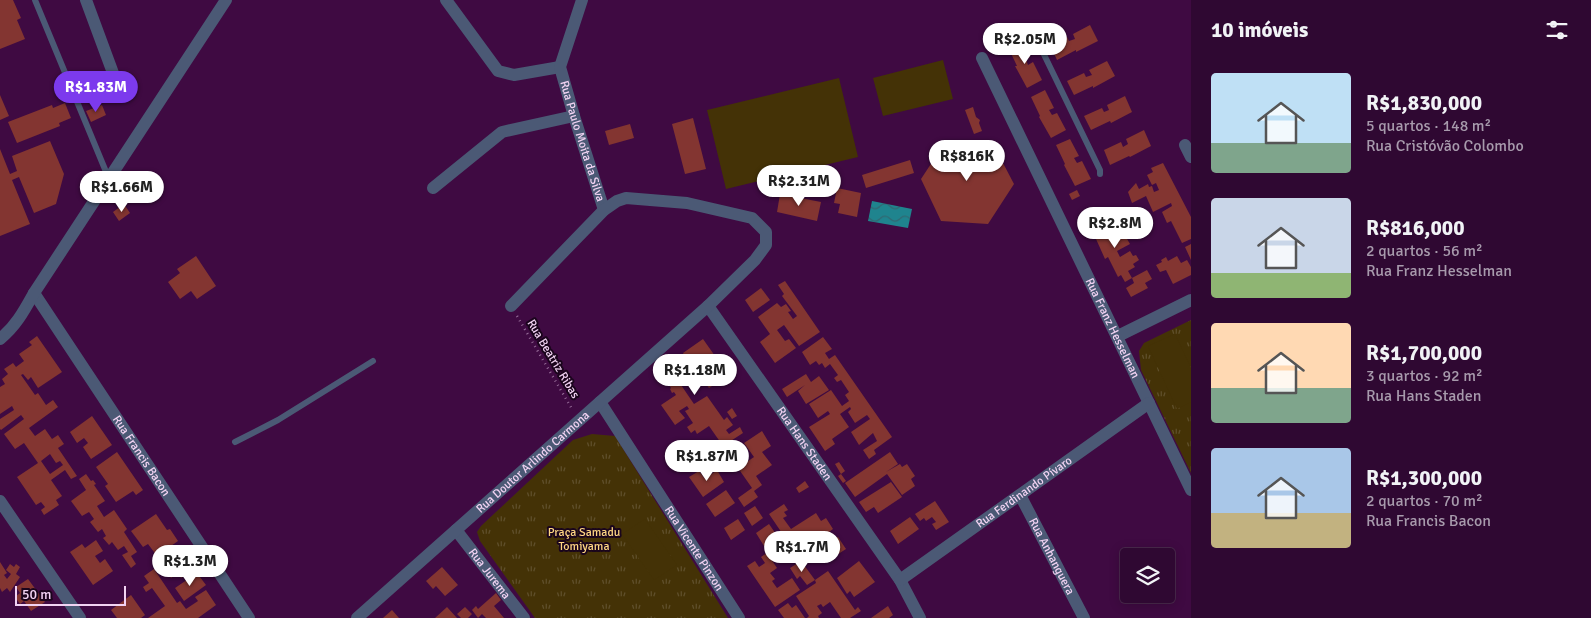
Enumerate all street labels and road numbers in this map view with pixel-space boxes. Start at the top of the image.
street label: Rua Paulo Moita da Silva [557,79,608,204]
street label: Rua Franz Hesselman [1082,275,1143,381]
street label: Rua Beatriz Ribas [523,317,583,401]
street label: Rua Hans Staden [773,404,835,483]
street label: Rua Doutor Arlindo Carmona [473,408,592,516]
street label: Rua Francis Bacon [109,412,174,499]
street label: Rua Ferdinando Pívaro [973,453,1075,531]
street label: Rua Vicente Pinzon [661,503,727,594]
street label: Rua Anhanguera [1026,515,1078,597]
street label: Rua Jurema [465,545,514,602]

